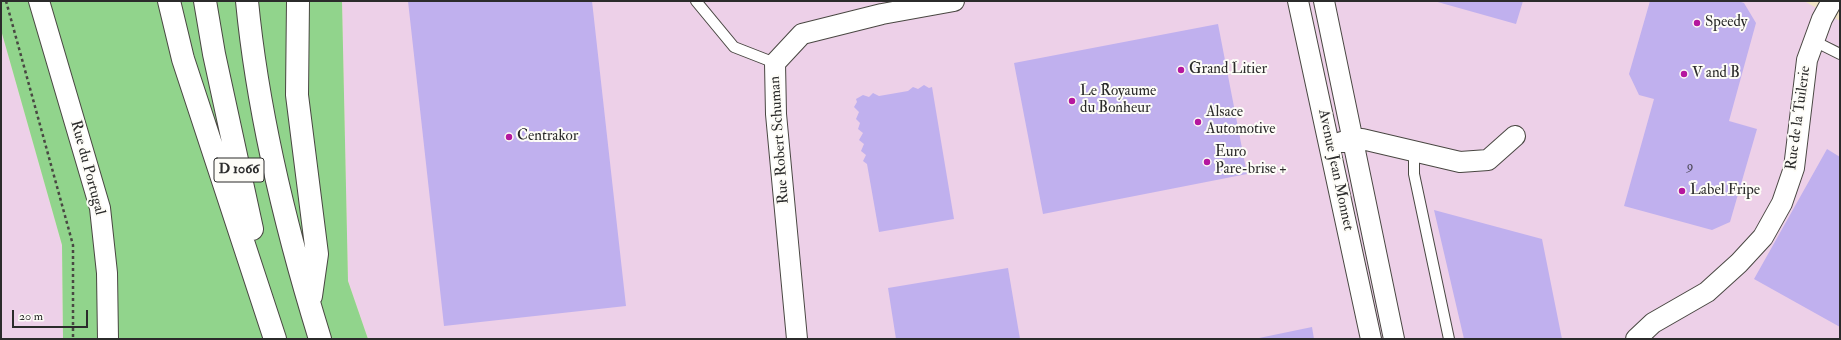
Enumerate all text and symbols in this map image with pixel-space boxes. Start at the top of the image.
place label: Speedy [1705,14,1747,32]
marker: Speedy [1692,18,1702,28]
place label: Grand Litier [1189,61,1267,79]
marker: Grand Litier [1176,65,1186,75]
place label: V and B [1692,65,1740,83]
street label: Rue de la Tuilerie [1783,65,1815,171]
marker: V and B [1679,69,1689,79]
street label: Rue Robert Schuman [767,75,793,205]
place label: Le Royaume du Bonheur [1080,83,1156,118]
marker: Le Royaume du Bonheur [1067,96,1077,106]
place label: Alsace Automotive [1206,104,1275,139]
street label: Avenue Jean Monnet [1313,108,1357,232]
marker: Alsace Automotive [1193,117,1203,127]
street label: Rue du Portugal [66,119,108,217]
place label: Centrakor [517,128,578,146]
marker: Centrakor [504,132,514,142]
place label: Euro Pare-brise + [1215,144,1287,179]
marker: Euro Pare-brise + [1202,157,1212,167]
road number: D 1066 [214,158,264,182]
house number: 9 [1687,159,1693,175]
place label: Label Fripe [1690,182,1760,200]
marker: Label Fripe [1677,186,1687,196]
scale bar [14,302,90,328]
text: 20 m [19,309,43,324]

